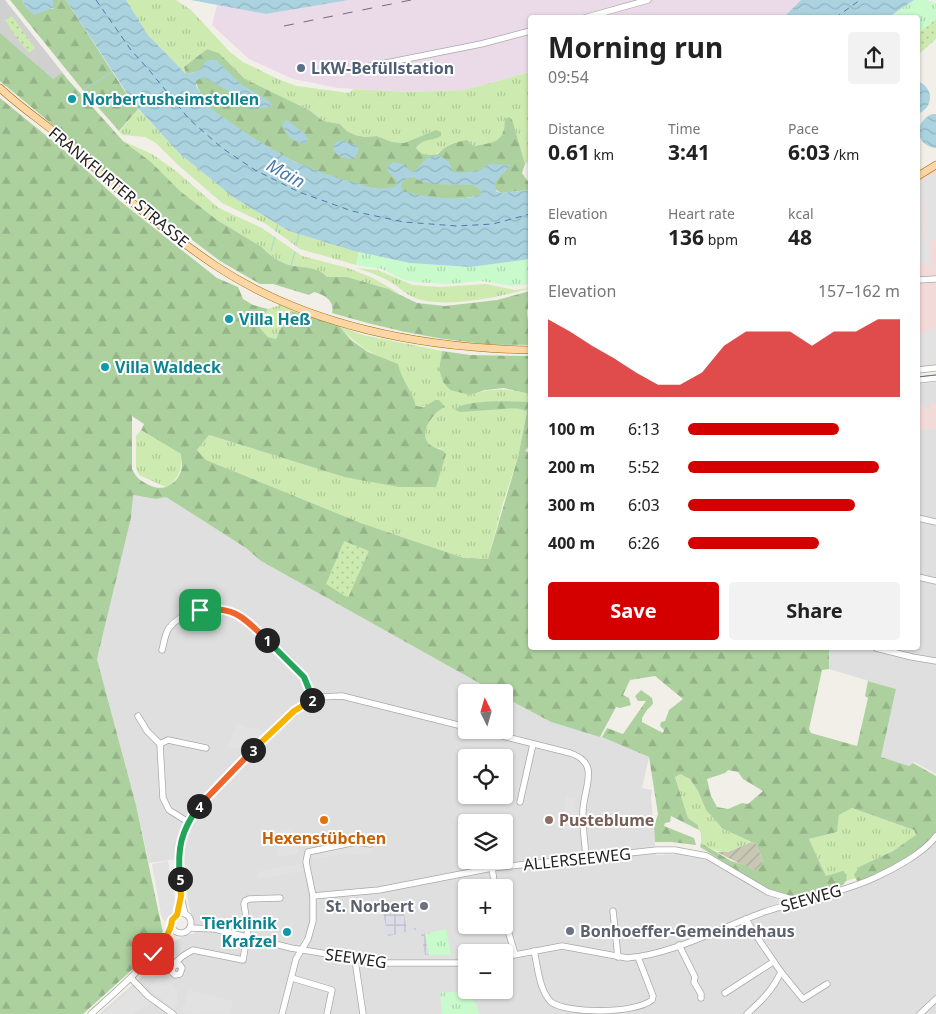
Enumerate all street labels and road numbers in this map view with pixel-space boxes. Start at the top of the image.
street label: FRANKFURTER STRASSE [44,122,194,252]
street label: ALLERSEEWEG [522,842,632,876]
street label: SEEWEG [778,879,844,917]
street label: SEEWEG [324,943,388,973]

